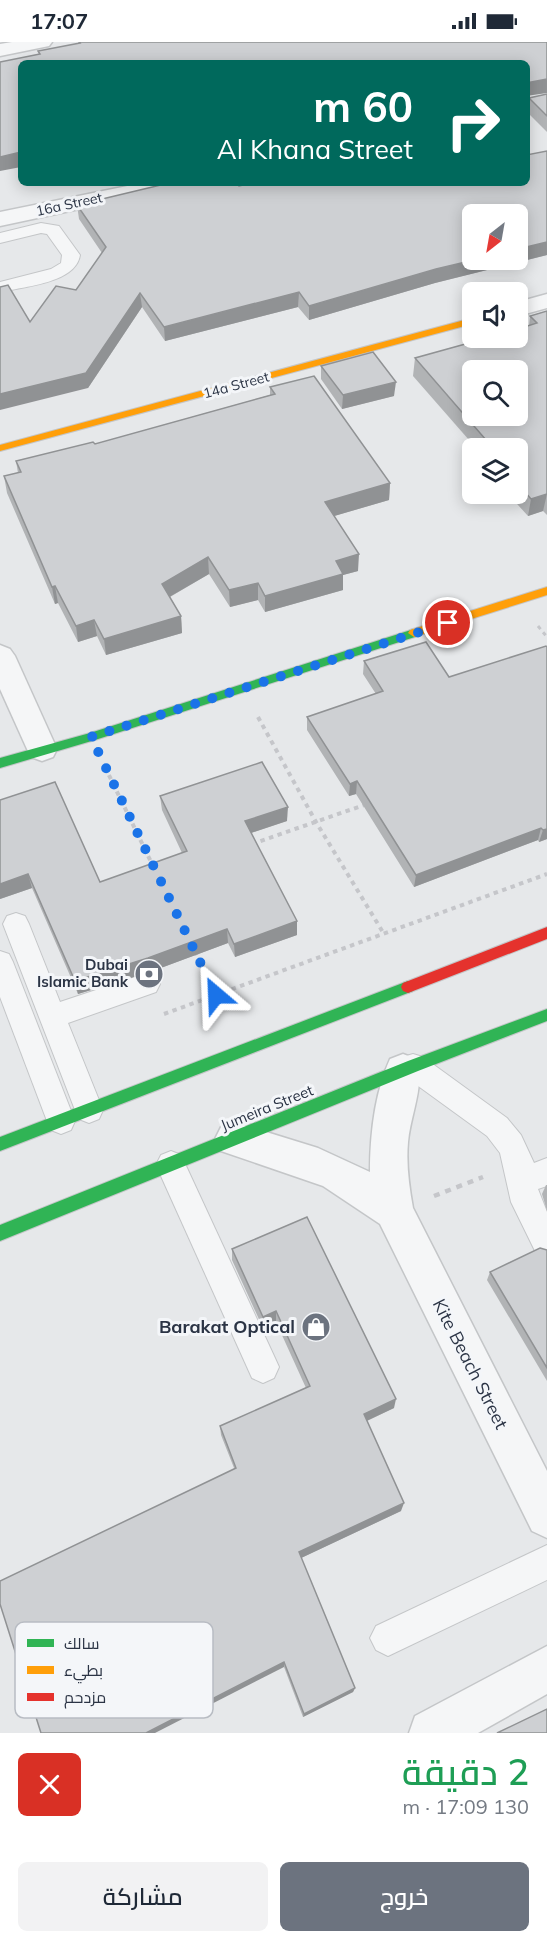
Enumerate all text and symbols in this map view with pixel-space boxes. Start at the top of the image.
text: 17:07 [30,7,88,35]
text: 60 m [313,80,413,133]
icon: right [434,84,512,162]
text: Al Khana Street [217,132,413,166]
street label: 16a Street [34,188,104,220]
north arrow [462,204,528,270]
map controls [462,204,528,504]
button: sound [462,282,528,348]
button: search [462,360,528,426]
street label: 14a Street [201,368,271,402]
button: layers [462,438,528,504]
pin [422,597,473,648]
icon: arrive [431,606,464,639]
place label: Dubai Islamic Bank [37,955,129,991]
bank icon: Dubai Islamic Bank [133,958,165,990]
position arrow [184,963,248,1027]
street label: Jumeira Street [218,1080,316,1135]
street label: Kite Beach Street [428,1295,513,1433]
shop icon: Barakat Optical [300,1311,332,1343]
place label: Barakat Optical [159,1315,295,1338]
legend [15,1622,213,1718]
text: سالك [64,1633,99,1653]
text: بطيء [64,1660,103,1684]
text: مزدحم [64,1687,106,1709]
text: 2 دقيقة [402,1749,529,1794]
button: close [18,1753,81,1816]
text: 130 m · 17:09 [403,1794,529,1819]
button: مشاركة [18,1862,268,1931]
button: خروج [280,1862,529,1931]

